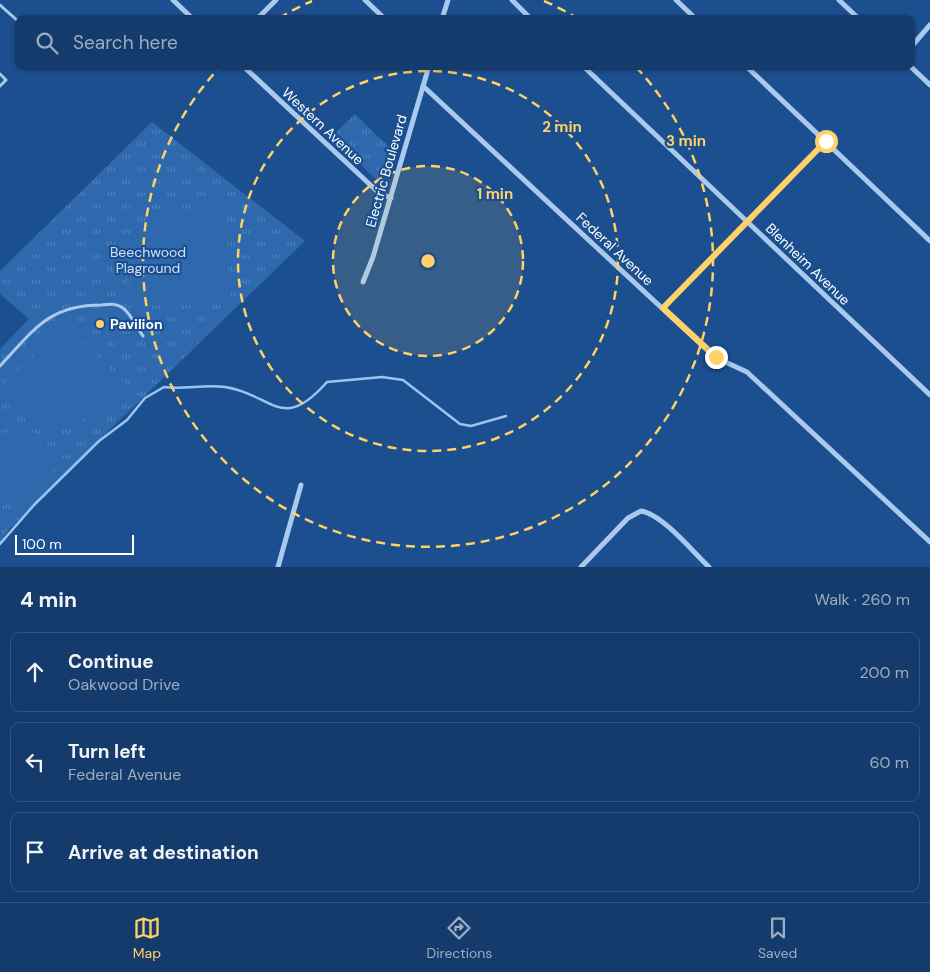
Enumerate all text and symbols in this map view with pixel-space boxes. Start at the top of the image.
search box [15,15,915,70]
icon: search [33,29,61,57]
text: Search here [73,30,178,55]
street label: Western Avenue [278,84,368,169]
street label: Electric Boulevard [361,113,411,229]
text: 2 min [542,117,582,137]
route start [815,130,838,153]
text: 3 min [666,131,706,151]
text: 1 min [477,184,513,204]
street label: Federal Avenue [573,209,657,289]
street label: Blenheim Avenue [762,219,854,309]
park label: Beechwood Plaground [110,243,186,277]
centre of rings [419,252,437,270]
place label: Pavilion [110,315,163,333]
marker: Pavilion [94,318,106,330]
route end [705,346,728,369]
scale bar [15,532,134,555]
text: 100 m [22,535,62,553]
text: 4 min [20,586,77,614]
text: Walk · 260 m [815,589,910,610]
text: Continue [68,649,154,674]
icon: ahead [21,658,49,686]
text: 200 m [860,662,909,683]
text: Oakwood Drive [68,674,180,695]
text: Turn left [68,739,146,764]
icon: left [21,748,49,776]
text: 60 m [869,752,909,773]
text: Federal Avenue [68,764,181,785]
icon: arrive [21,838,49,866]
text: Arrive at destination [68,840,259,865]
tab: Map [133,914,161,962]
tab: Directions [427,914,492,962]
tab: Saved [758,914,797,962]

